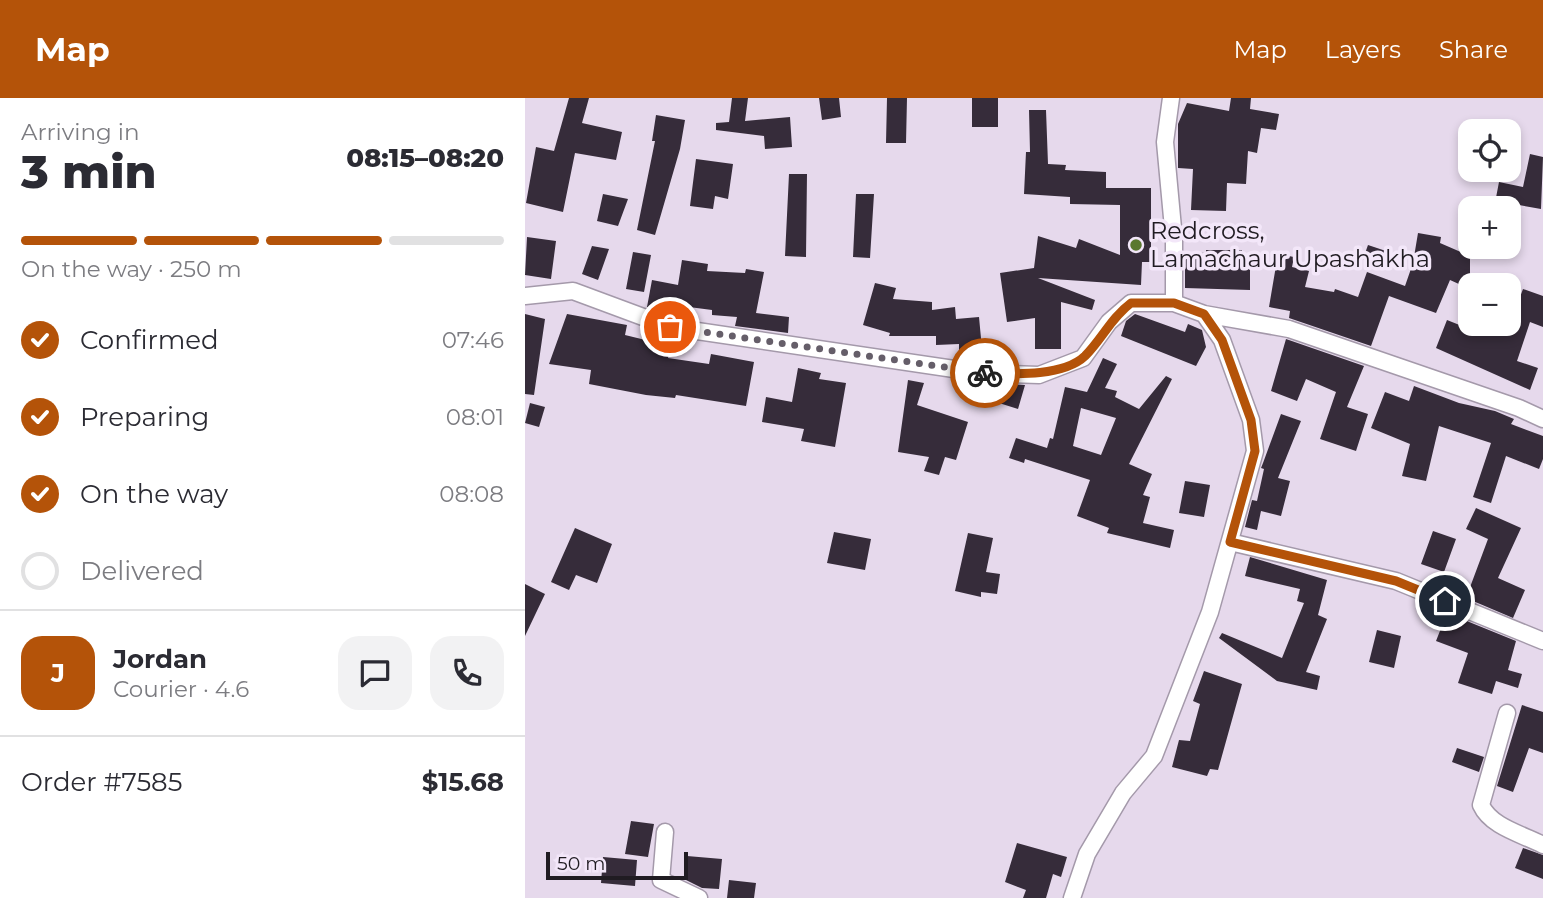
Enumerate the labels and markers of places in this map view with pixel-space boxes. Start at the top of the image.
place label: Redcross, Lamachaur Upashakha [1150,216,1430,273]
marker: Redcross, Lamachaur Upashakha [1128,237,1144,253]
pin [640,297,700,357]
pin [1415,571,1475,631]

